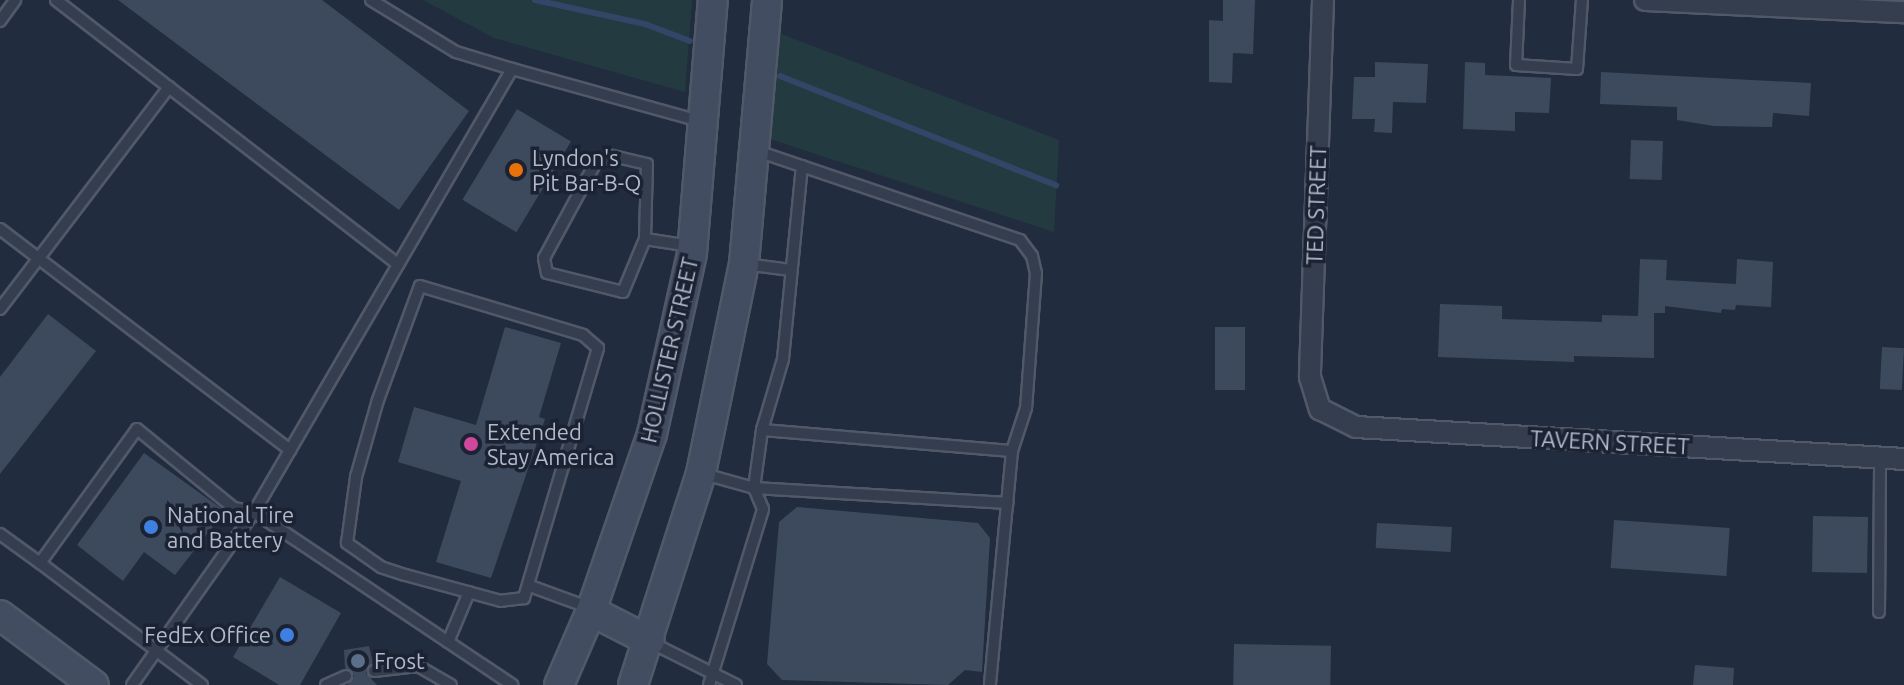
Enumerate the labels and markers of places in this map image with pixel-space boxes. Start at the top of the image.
place label: Lyndon's Pit Bar-B-Q [532,144,641,196]
marker: Lyndon's Pit Bar-B-Q [507,161,525,179]
place label: Extended Stay America [487,418,615,470]
marker: Extended Stay America [462,435,480,453]
place label: National Tire and Battery [167,501,294,552]
marker: National Tire and Battery [142,518,160,536]
place label: FedEx Office [144,622,271,648]
marker: FedEx Office [278,626,296,644]
place label: Frost [374,648,425,674]
marker: Frost [349,652,367,670]

